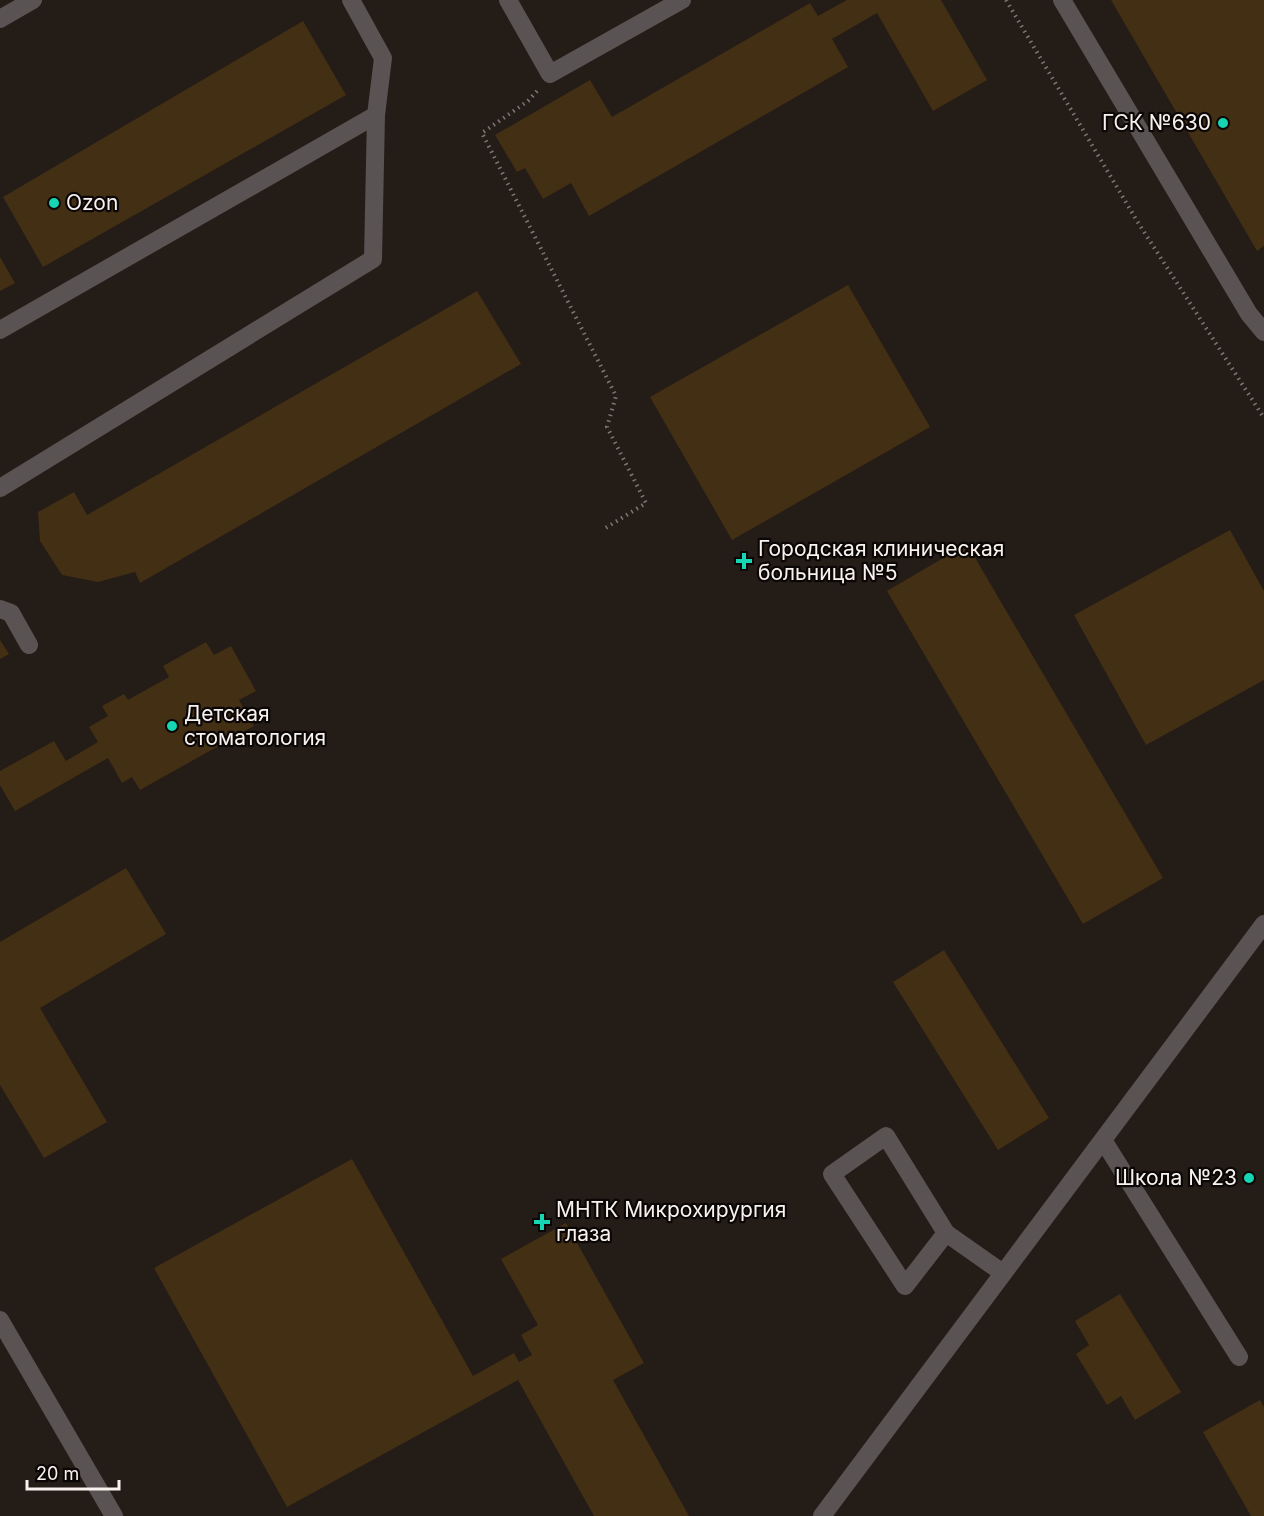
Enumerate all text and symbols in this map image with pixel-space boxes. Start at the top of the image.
place label: ГСК №630 [1102,110,1211,135]
marker: ГСК №630 [1216,116,1230,130]
place label: Ozon [66,190,118,215]
marker: Ozon [47,196,61,210]
place label: Городская клиническая больница №5 [758,536,1004,585]
marker: Городская клиническая больница №5 [735,552,753,570]
place label: Детская стоматология [184,701,326,750]
marker: Детская стоматология [165,719,179,733]
place label: Школа №23 [1115,1165,1237,1190]
marker: Школа №23 [1242,1171,1256,1185]
place label: МНТК Микрохирургия глаза [556,1197,786,1246]
marker: МНТК Микрохирургия глаза [533,1213,551,1231]
scale bar [27,1453,118,1491]
text: 20 m [36,1463,79,1484]

